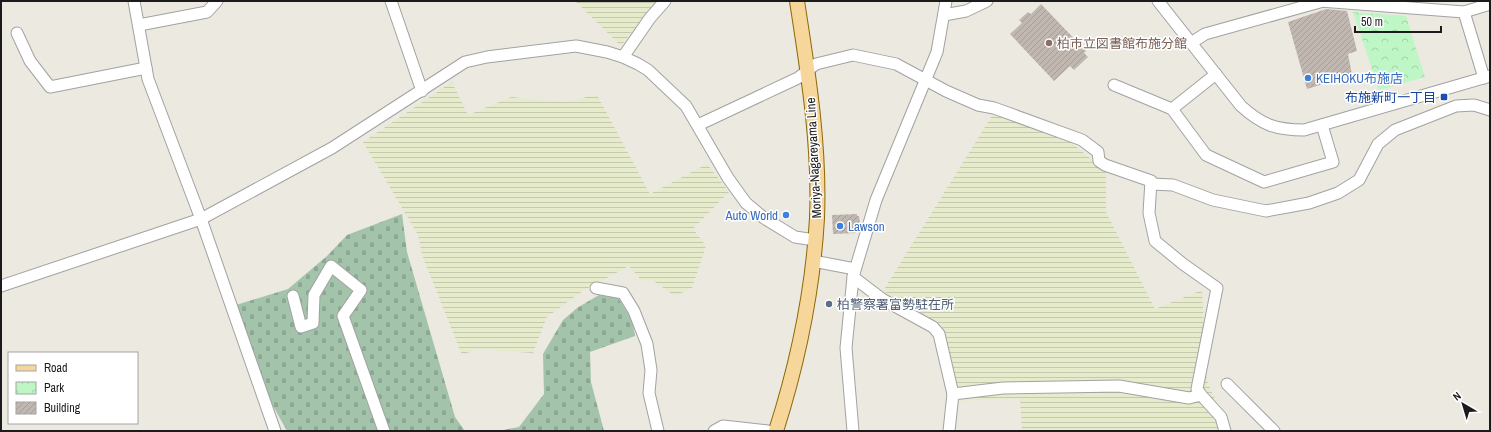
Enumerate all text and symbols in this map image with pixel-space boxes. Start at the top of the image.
scale bar [1355,8,1441,34]
text: 50 m [1361,14,1383,30]
place label: 柏市立図書館布施分館 [1057,35,1187,52]
marker: 柏市立図書館布施分館 [1044,38,1054,48]
place label: KEIHOKU布施店 [1316,70,1403,87]
marker: KEIHOKU布施店 [1303,73,1313,83]
place label: 布施新町一丁目 [1345,89,1436,106]
marker: 布施新町一丁目 [1439,92,1449,102]
street label: Moriya-Nagareyama Line [802,97,825,219]
place label: Auto World [724,207,778,224]
marker: Auto World [781,210,791,220]
place label: Lawson [848,218,885,235]
marker: Lawson [835,221,845,231]
place label: 柏警察署富勢駐在所 [837,296,954,313]
marker: 柏警察署富勢駐在所 [824,299,834,309]
legend [8,352,138,424]
text: Road [44,360,68,376]
text: Park [44,380,64,396]
north arrow [1443,384,1483,424]
text: N [1450,389,1464,404]
text: Building [44,400,81,416]

